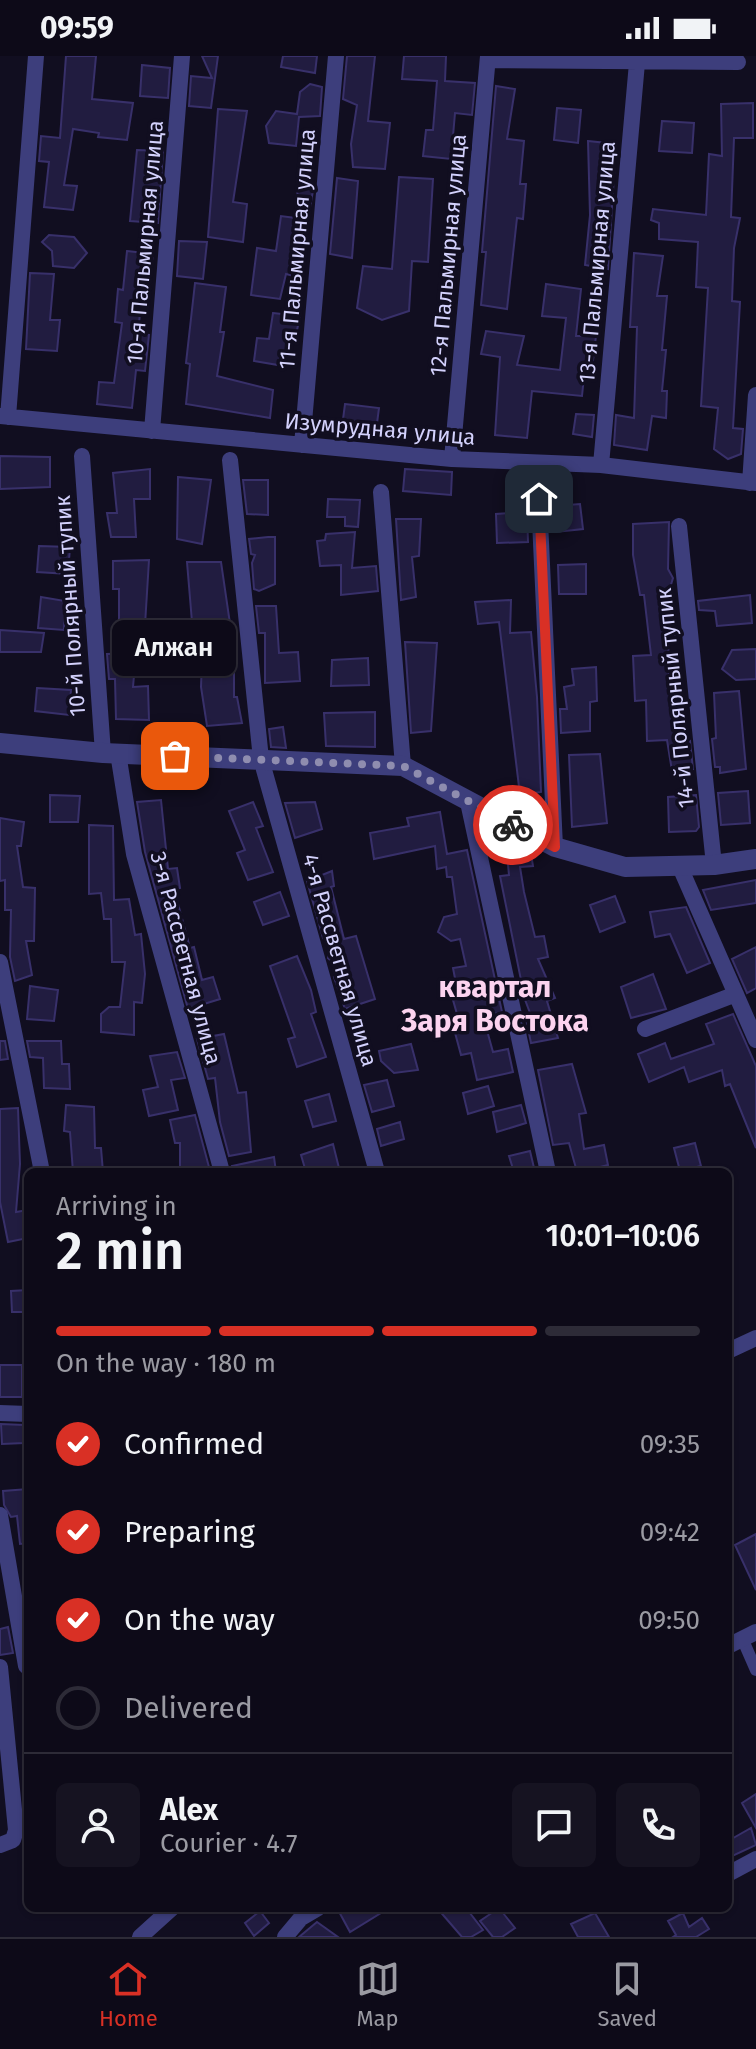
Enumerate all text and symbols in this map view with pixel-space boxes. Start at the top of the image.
text: 09:59 [40,10,114,46]
street label: 10-я Пальмирная улица [121,119,169,365]
street label: 11-я Пальмирная улица [273,128,321,370]
street label: 12-я Пальмирная улица [424,133,472,377]
street label: 13-я Пальмирная улица [573,140,621,384]
street label: Изумрудная улица [284,407,476,451]
pin [505,465,573,533]
icon: home [517,477,561,521]
street label: 10-й Полярный тупик [49,494,91,717]
street label: 14-й Полярный тупик [650,586,700,809]
callout: Алжан [113,620,237,676]
text: Алжан [135,632,213,663]
pin [141,722,209,790]
icon: bag [153,734,197,778]
courier [473,785,553,865]
icon: bike [491,803,535,847]
street label: 3-я Рассветная улица [145,848,227,1068]
street label: 4-я Рассветная улица [297,850,383,1070]
district label: квартал Заря Востока [400,969,589,1039]
text: Arriving in [56,1191,177,1222]
text: 10:01–10:06 [546,1218,700,1254]
text: 2 min [56,1220,184,1283]
text: On the way · 180 m [56,1348,276,1379]
icon: check [56,1422,100,1466]
text: Confirmed [124,1426,264,1462]
text: 09:35 [640,1429,700,1460]
icon: check [56,1510,100,1554]
text: Preparing [124,1514,255,1550]
text: 09:42 [640,1517,700,1548]
icon: check [56,1598,100,1642]
text: On the way [124,1602,275,1638]
text: 09:50 [638,1605,700,1636]
text: Delivered [124,1690,253,1726]
button: person [56,1783,140,1867]
button: chat [512,1783,596,1867]
button: phone [616,1783,700,1867]
text: Alex [160,1792,218,1828]
text: Courier · 4.7 [160,1828,298,1859]
tab: Home [99,1957,158,2032]
tab: Map [356,1957,400,2032]
tab: Saved [598,1957,657,2032]

